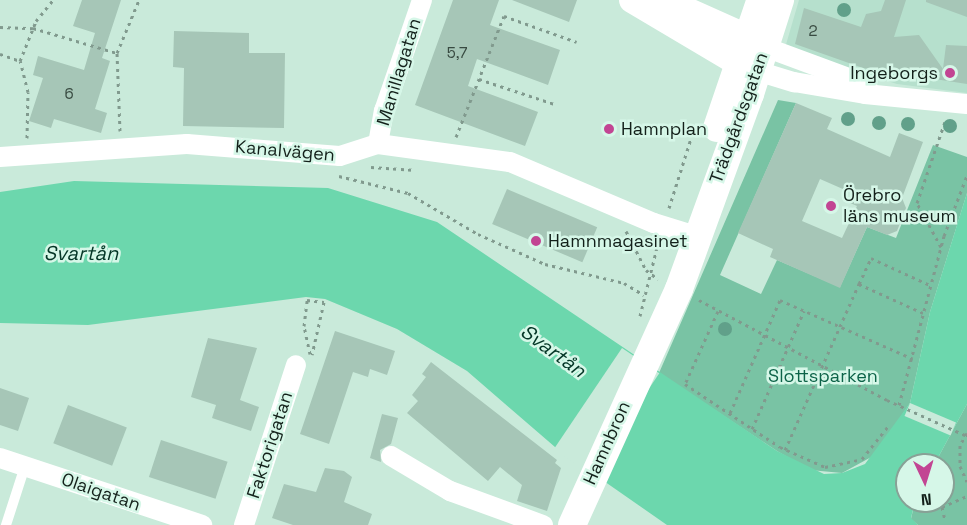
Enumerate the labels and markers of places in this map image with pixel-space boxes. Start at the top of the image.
place label: Ingeborgs [850,62,938,84]
marker: Ingeborgs [943,66,957,80]
place label: Hamnplan [621,118,707,140]
marker: Hamnplan [602,122,616,136]
place label: Örebro läns museum [843,185,956,228]
marker: Örebro läns museum [824,199,838,213]
place label: Hamnmagasinet [548,230,688,252]
marker: Hamnmagasinet [529,234,543,248]

